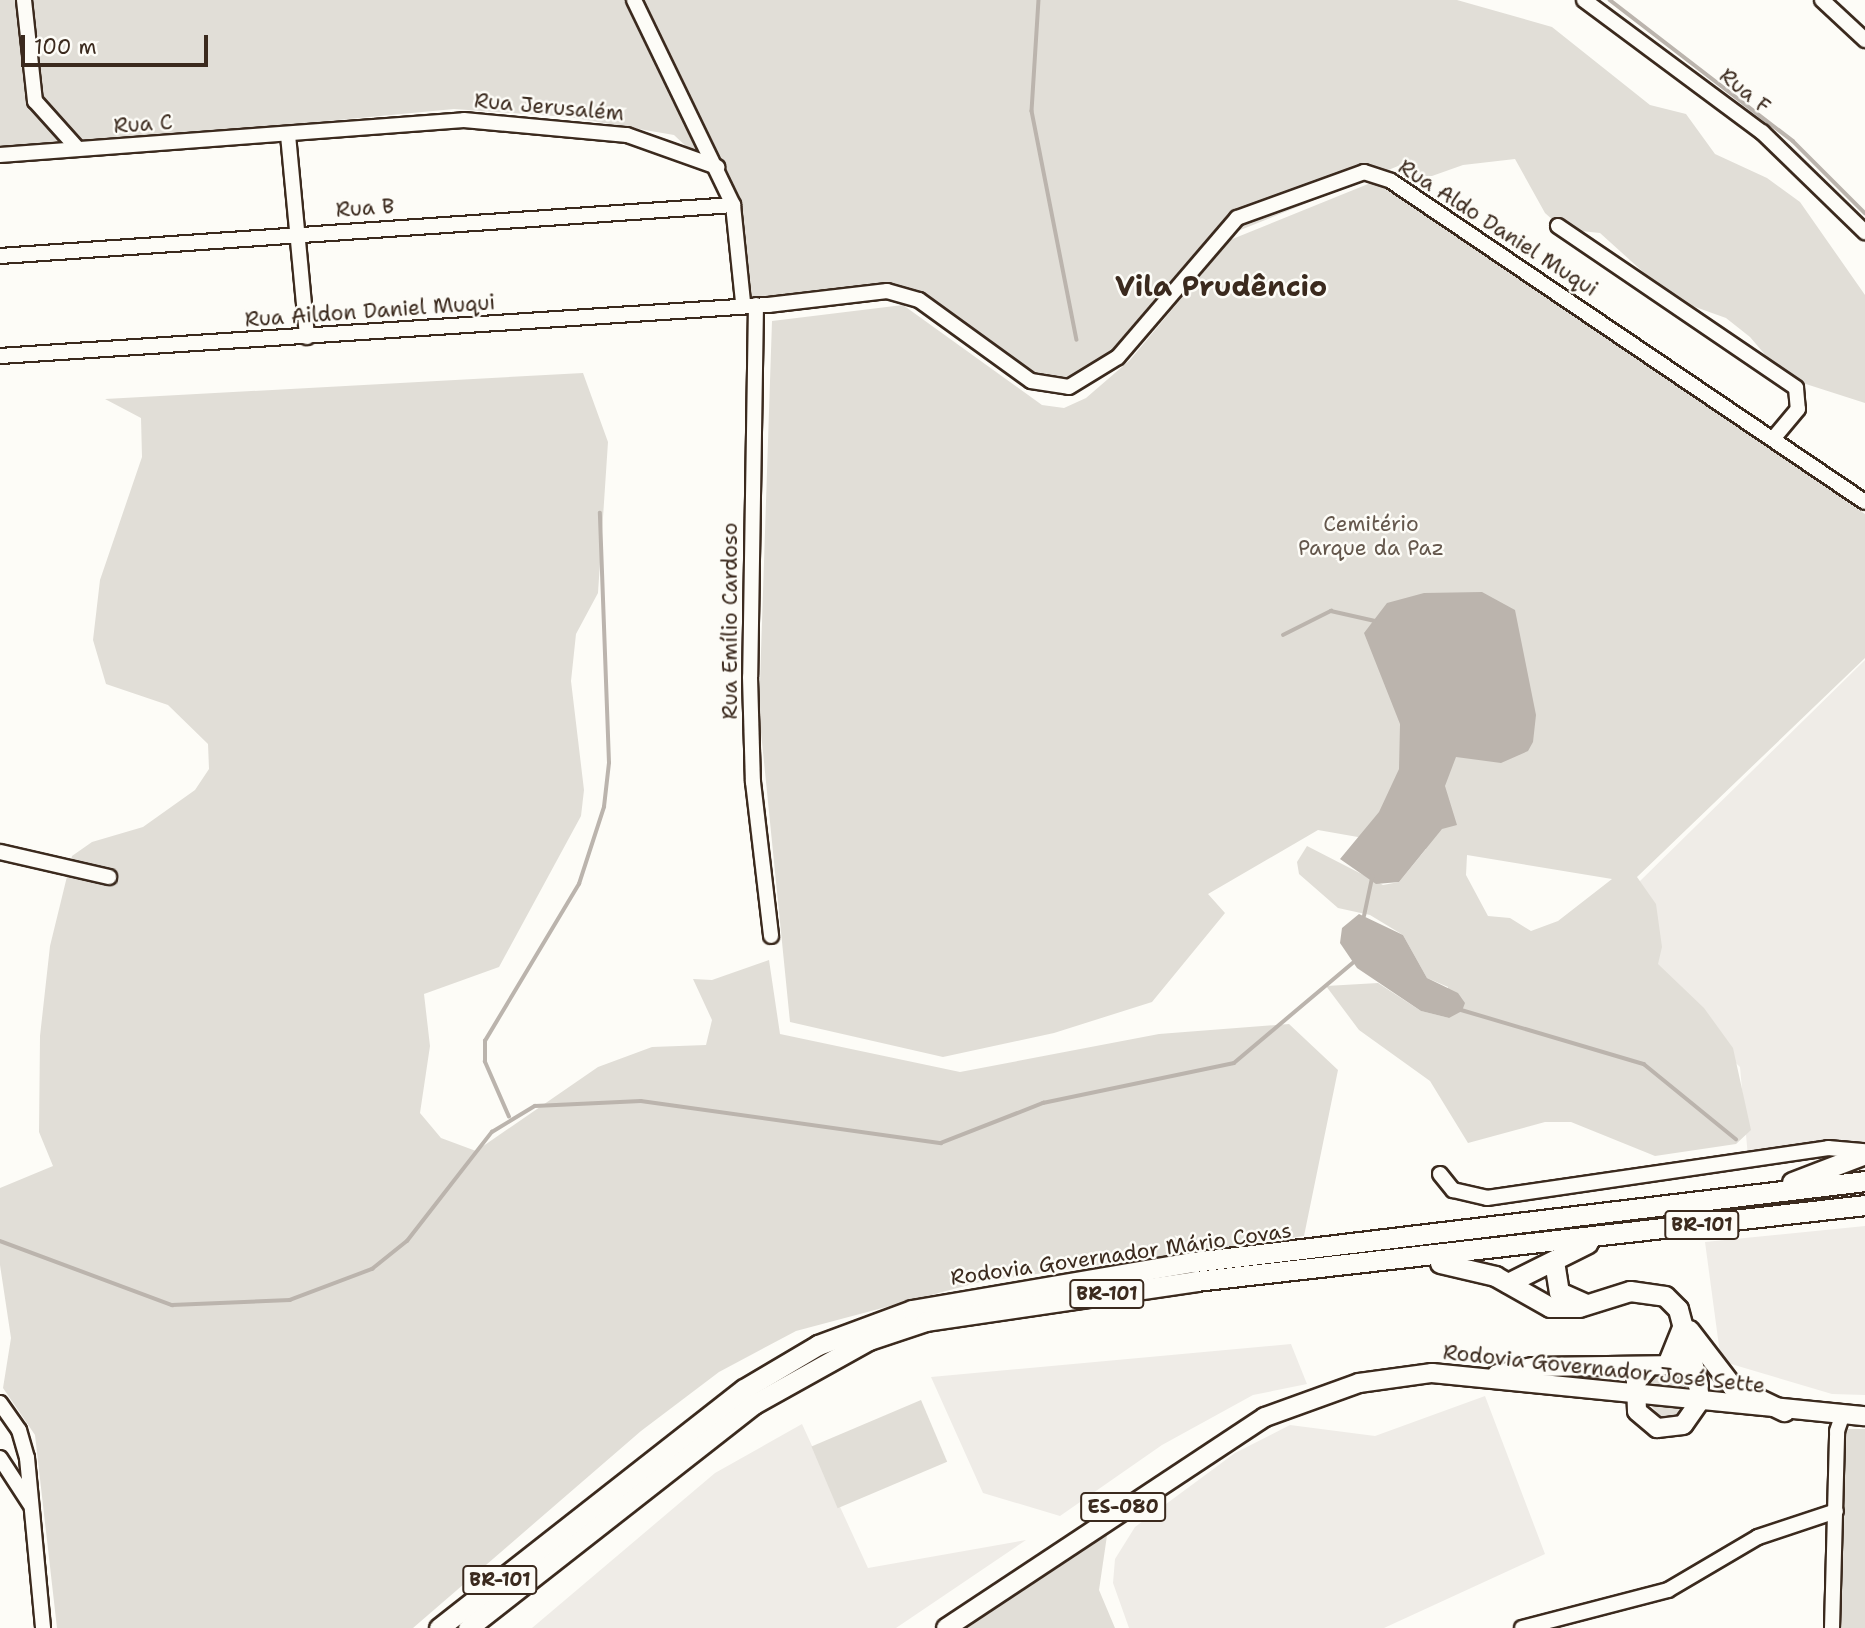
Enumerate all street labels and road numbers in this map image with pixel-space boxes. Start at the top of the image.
street label: Rua F [1715,63,1775,119]
street label: Rua Jerusalém [473,88,625,126]
street label: Rua C [113,109,173,139]
street label: Rua Aldo Daniel Muqui [1394,154,1602,302]
street label: Rua B [335,193,395,223]
street label: Rua Aildon Daniel Muqui [244,290,496,332]
street label: Rua Emílio Cardoso [717,522,743,720]
road number: BR-101 [1664,1210,1740,1240]
street label: Rodovia Governador Mário Covas [949,1218,1293,1290]
road number: BR-101 [1068,1278,1146,1310]
street label: Rodovia Governador José Sette [1442,1340,1766,1398]
road number: ES-080 [1079,1492,1167,1522]
road number: BR-101 [462,1564,538,1596]

